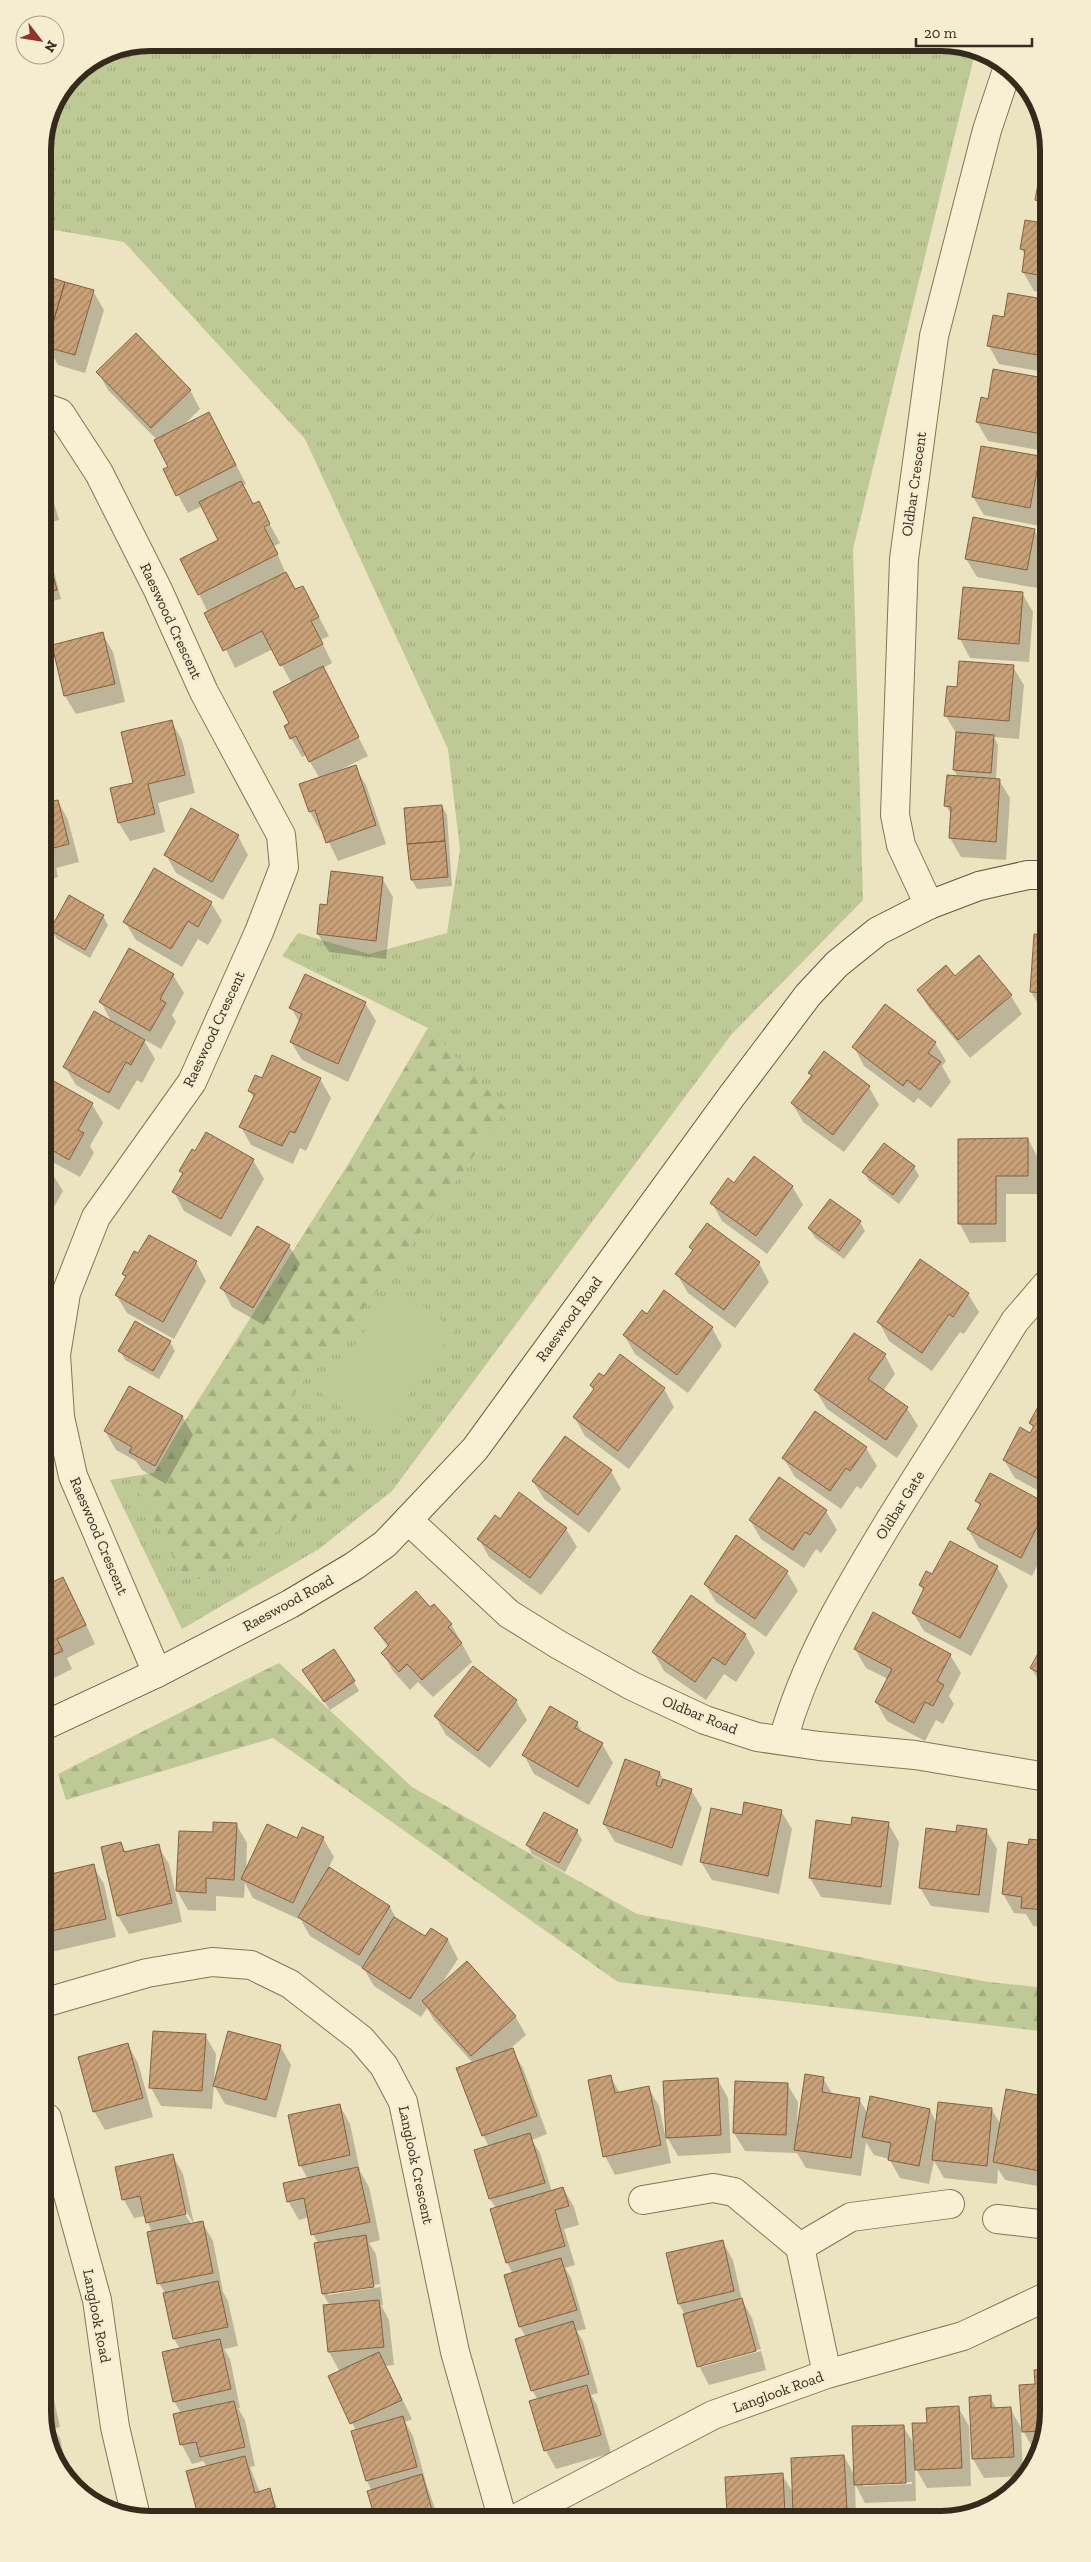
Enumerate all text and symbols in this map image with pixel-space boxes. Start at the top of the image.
north arrow [15,15,65,65]
scale bar [916,15,1032,47]
text: 20 m [924,24,957,42]
text: N [41,37,61,56]
street label: Oldbar Crescent [898,430,930,537]
street label: Raeswood Crescent [136,560,206,682]
street label: Raeswood Crescent [179,968,249,1090]
street label: Raeswood Road [532,1272,606,1365]
street label: Oldbar Gate [872,1467,928,1543]
street label: Raeswood Crescent [66,1474,132,1598]
street label: Raeswood Road [240,1570,337,1635]
street label: Oldbar Road [660,1692,741,1739]
street label: Langlook Crescent [395,2104,437,2226]
street label: Langlook Road [79,2268,115,2365]
street label: Langlook Road [730,2367,826,2417]

